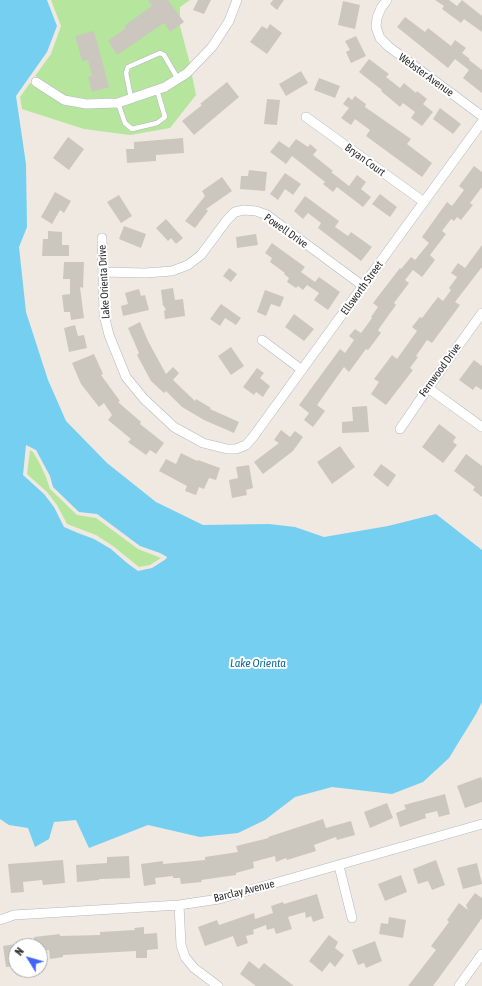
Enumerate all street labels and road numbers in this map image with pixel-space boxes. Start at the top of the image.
street label: Webster Avenue [396,51,456,99]
street label: Bryan Court [342,141,388,179]
street label: Powell Drive [262,211,310,251]
street label: Lake Orienta Drive [95,245,113,319]
street label: Ellsworth Street [338,259,386,317]
street label: Fernwood Drive [416,341,464,399]
street label: Barclay Avenue [212,877,276,905]

